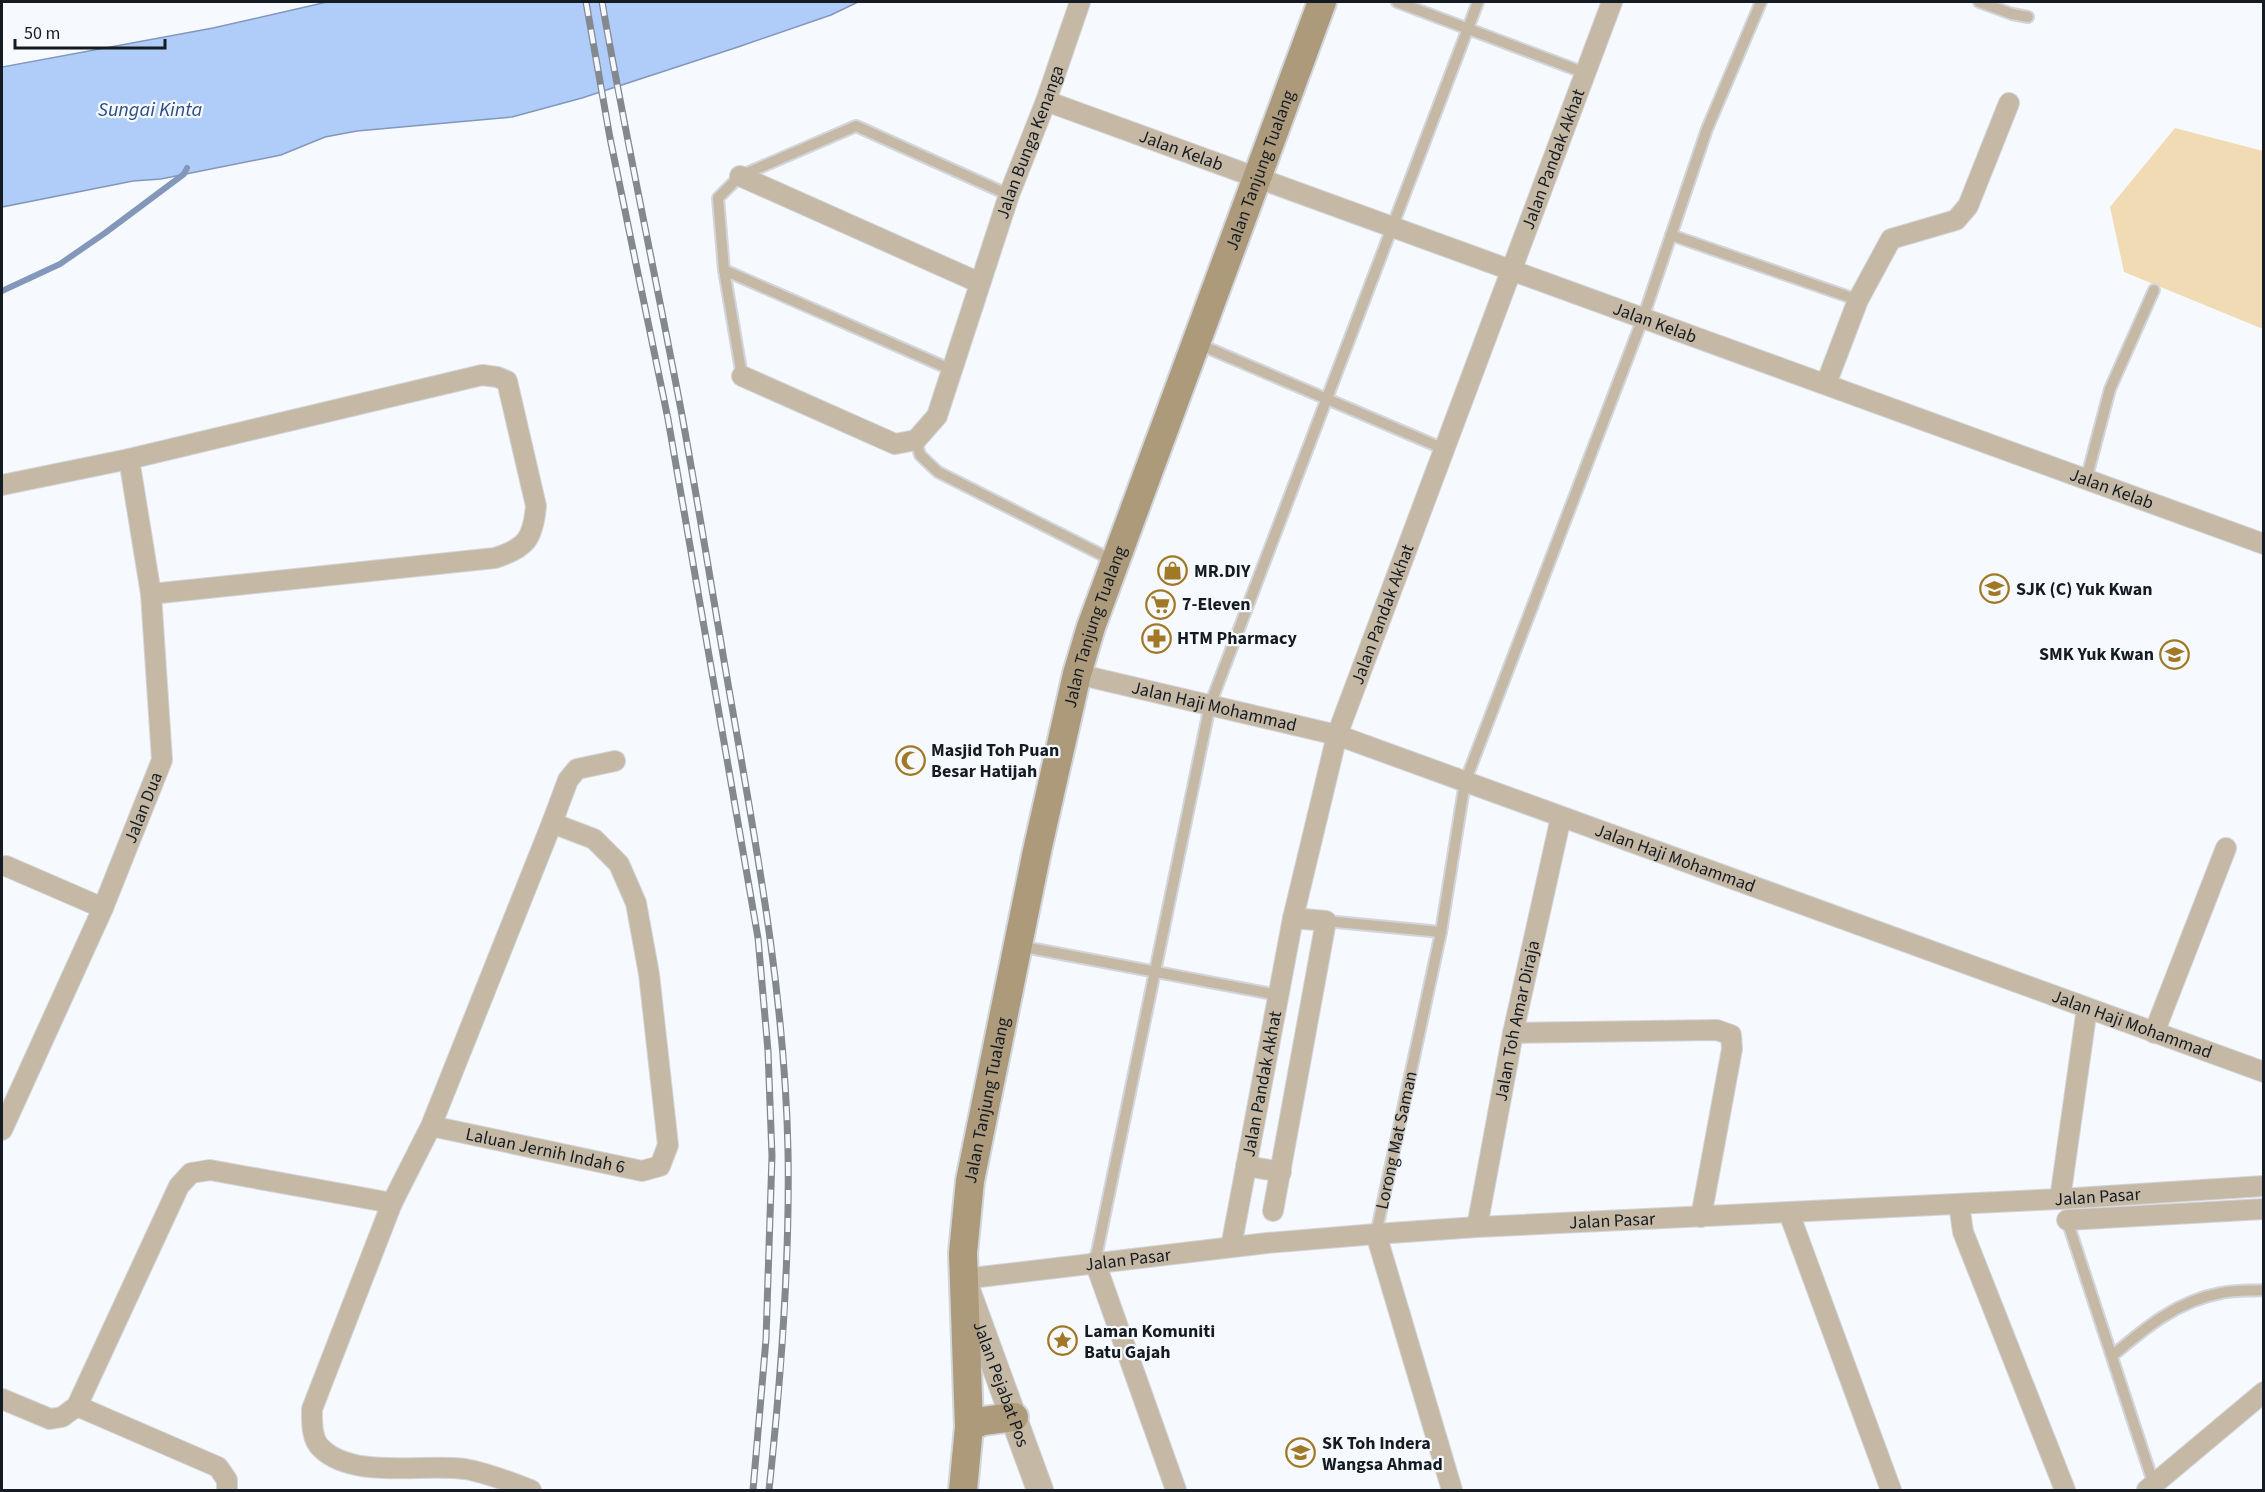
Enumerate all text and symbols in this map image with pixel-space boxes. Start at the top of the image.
scale bar [15,12,165,50]
text: 50 m [24,21,60,46]
street label: Jalan Bunga Kenanga [990,62,1070,222]
street label: Jalan Pandak Akhat [1515,85,1591,233]
street label: Jalan Tanjung Tualang [1219,86,1301,254]
water label: Sungai Kinta [98,96,202,124]
street label: Jalan Kelab [1136,123,1227,177]
street label: Jalan Kelab [1609,296,1700,349]
street label: Jalan Kelab [2066,462,2157,515]
street label: Jalan Pandak Akhat [1345,540,1420,688]
street label: Jalan Tanjung Tualang [1057,542,1132,710]
shop icon: MR.DIY [1157,555,1189,587]
place label: MR.DIY [1194,559,1251,584]
school or university icon: SJK (C) Yuk Kwan [1979,573,2011,605]
place label: SJK (C) Yuk Kwan [2016,577,2153,602]
supermarket icon: 7-Eleven [1145,588,1177,620]
place label: 7-Eleven [1182,592,1251,617]
pharmacy icon: HTM Pharmacy [1140,622,1172,654]
place label: HTM Pharmacy [1177,626,1297,651]
school or university icon: SMK Yuk Kwan [2159,638,2191,670]
place label: SMK Yuk Kwan [2039,642,2154,667]
street label: Jalan Haji Mohammad [1129,675,1299,738]
place label: Masjid Toh Puan Besar Hatijah [931,738,1059,784]
mosque icon: Masjid Toh Puan Besar Hatijah [894,744,926,776]
street label: Jalan Dua [118,768,168,847]
street label: Jalan Haji Mohammad [1592,817,1759,899]
street label: Jalan Toh Amar Diraja [1488,938,1546,1103]
street label: Jalan Haji Mohammad [2048,983,2216,1065]
street label: Jalan Pandak Akhat [1236,1009,1288,1159]
street label: Jalan Tanjung Tualang [957,1015,1015,1186]
street label: Lorong Mat Saman [1369,1069,1423,1212]
street label: Laluan Jernih Indah 6 [463,1121,627,1180]
street label: Jalan Pasar [2054,1181,2142,1212]
street label: Jalan Pasar [1568,1206,1657,1235]
street label: Jalan Pasar [1084,1242,1173,1277]
street label: Jalan Pejabat Pos [967,1317,1036,1450]
place label: Laman Komuniti Batu Gajah [1084,1319,1215,1365]
place icon: Laman Komuniti Batu Gajah [1047,1325,1079,1357]
place label: SK Toh Indera Wangsa Ahmad [1322,1431,1443,1477]
school or university icon: SK Toh Indera Wangsa Ahmad [1285,1437,1317,1469]

